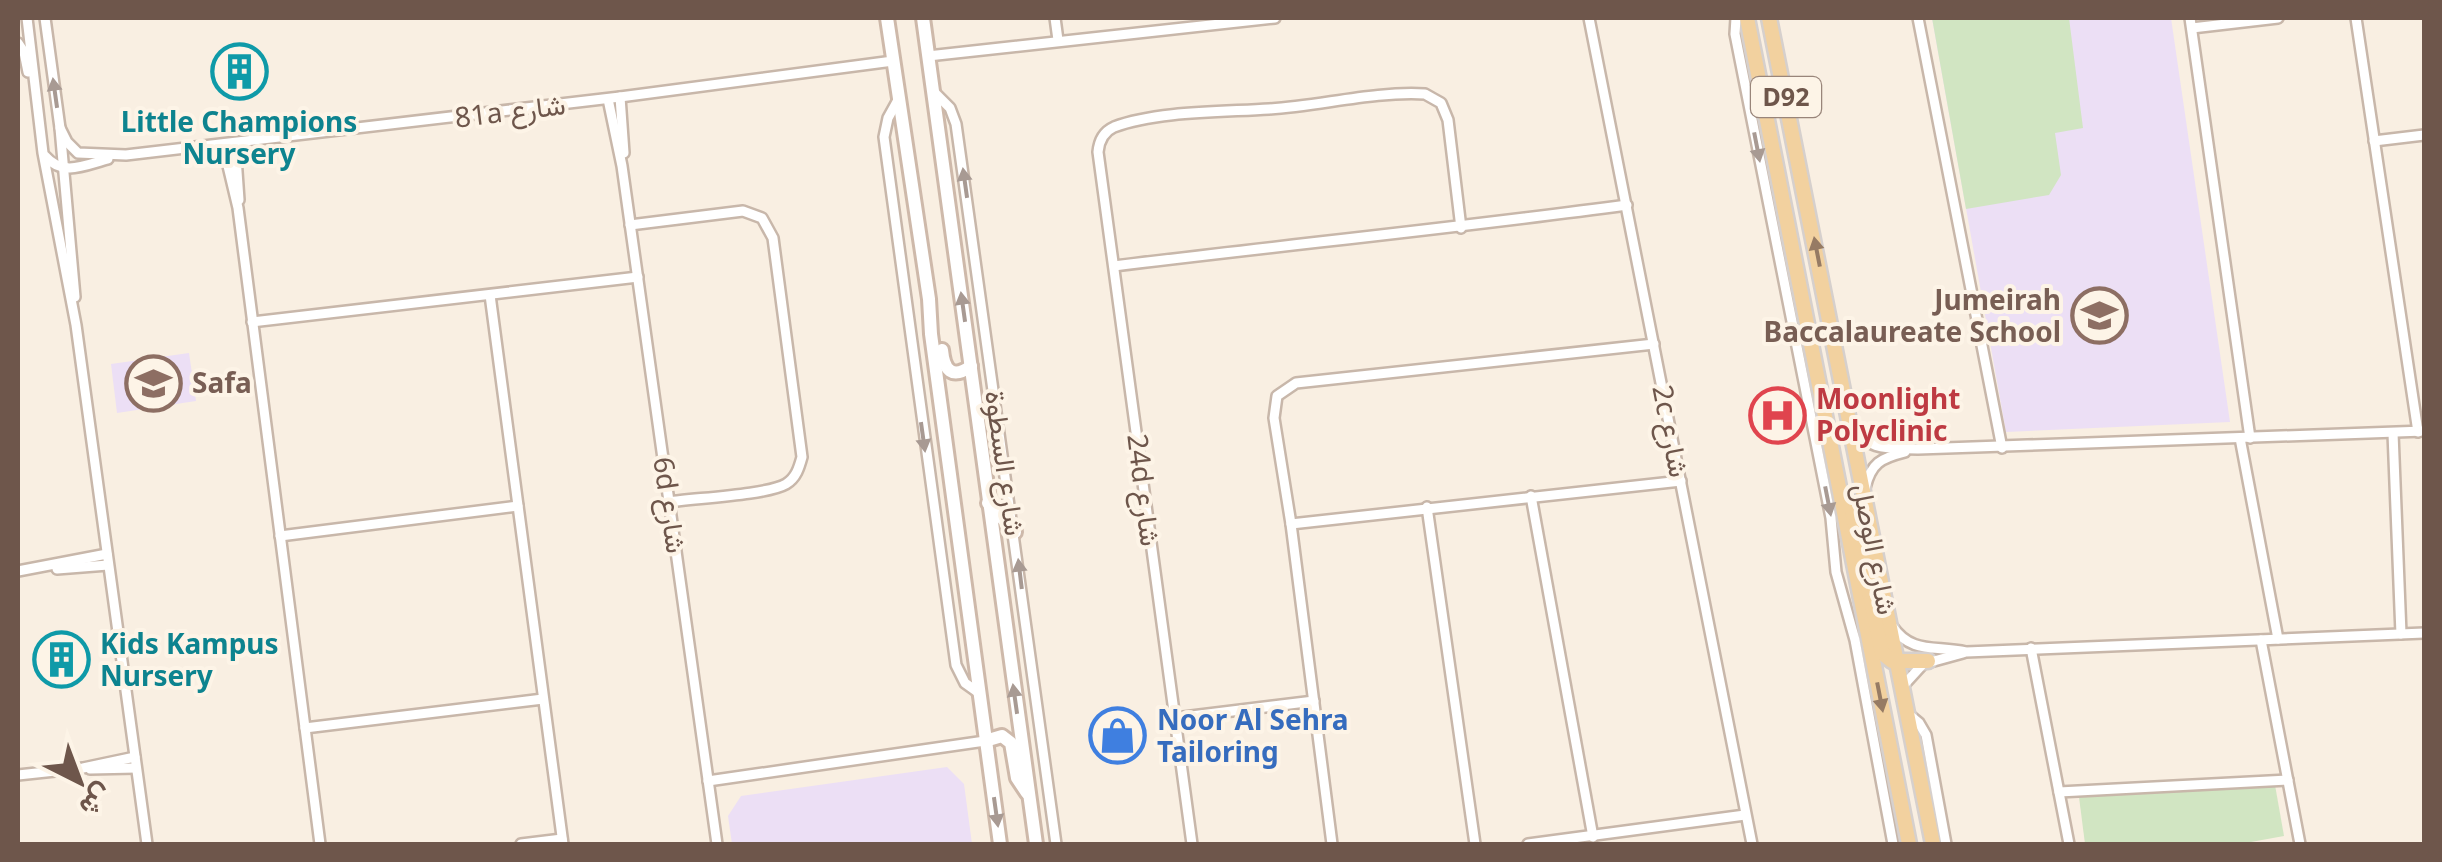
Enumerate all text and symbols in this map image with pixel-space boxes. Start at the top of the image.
building icon: Little Champions Nursery [209,41,269,101]
one-way arrow [47,77,63,109]
road number: D92 [1751,77,1821,117]
street label: 81a شارع [452,84,568,137]
place label: Little Champions Nursery [121,102,357,172]
one-way arrow [1750,132,1766,163]
one-way arrow [956,167,972,199]
one-way arrow [1809,236,1824,267]
place label: Jumeirah Baccalaureate School [1764,280,2061,350]
school or university icon: Jumeirah Baccalaureate School [2070,286,2130,346]
one-way arrow [955,291,971,323]
school or university icon: Safa [123,353,183,413]
place label: Safa [192,363,252,401]
place label: Moonlight Polyclinic [1816,379,1960,449]
street label: 2c شارع [1643,381,1700,480]
hospital icon: Moonlight Polyclinic [1747,385,1807,445]
street label: شارع السطوة [976,388,1035,538]
one-way arrow [915,421,931,453]
street label: 24d شارع [1118,432,1171,548]
street label: 6d شارع [644,454,697,556]
street label: شارع الوصل [1844,480,1907,618]
one-way arrow [1820,485,1836,516]
one-way arrow [1012,558,1028,590]
place label: Kids Kampus Nursery [100,624,279,694]
building icon: Kids Kampus Nursery [31,630,91,690]
one-way arrow [1007,682,1023,714]
one-way arrow [1872,682,1888,713]
place label: Noor Al Sehra Tailoring [1157,700,1349,770]
shop icon: Noor Al Sehra Tailoring [1088,706,1148,766]
north arrow [30,732,130,832]
text: ش [72,776,123,827]
one-way arrow [988,797,1004,829]

